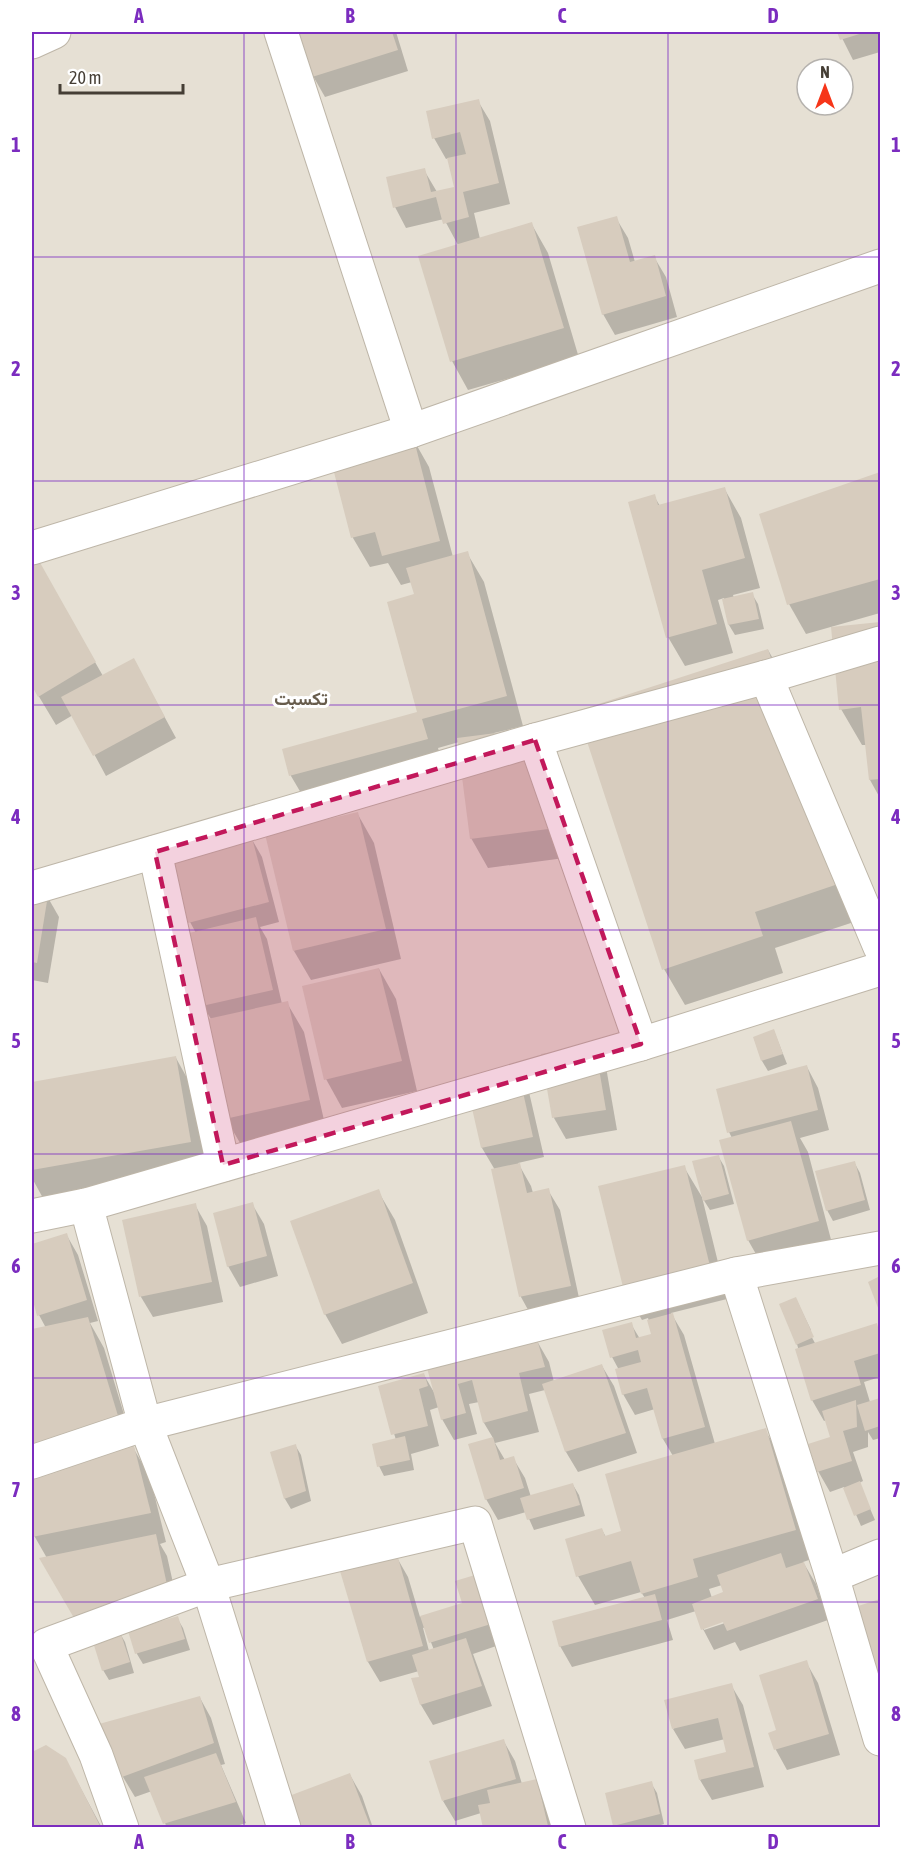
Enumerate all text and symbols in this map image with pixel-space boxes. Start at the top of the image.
text: A [133,4,144,27]
text: B [345,4,355,27]
text: C [558,4,567,27]
text: D [767,4,779,27]
scale bar [60,57,183,95]
north arrow [795,57,855,117]
text: N [820,63,830,81]
text: 20 m [69,67,101,88]
text: 1 [11,133,21,156]
text: 1 [891,133,901,156]
text: 2 [11,357,21,380]
text: 2 [891,357,901,380]
text: 3 [11,581,21,604]
text: 3 [891,581,901,604]
district label: تكسبت [274,688,328,710]
text: 4 [10,805,21,828]
text: 4 [890,805,901,828]
text: 5 [11,1029,21,1052]
text: 5 [891,1029,901,1052]
text: 6 [11,1254,21,1277]
text: 6 [891,1254,901,1277]
text: 7 [11,1478,21,1501]
text: 7 [891,1478,901,1501]
text: 8 [11,1702,21,1725]
text: 8 [891,1702,901,1725]
text: A [133,1830,144,1853]
text: B [345,1830,355,1853]
text: C [558,1830,567,1853]
text: D [767,1830,779,1853]

